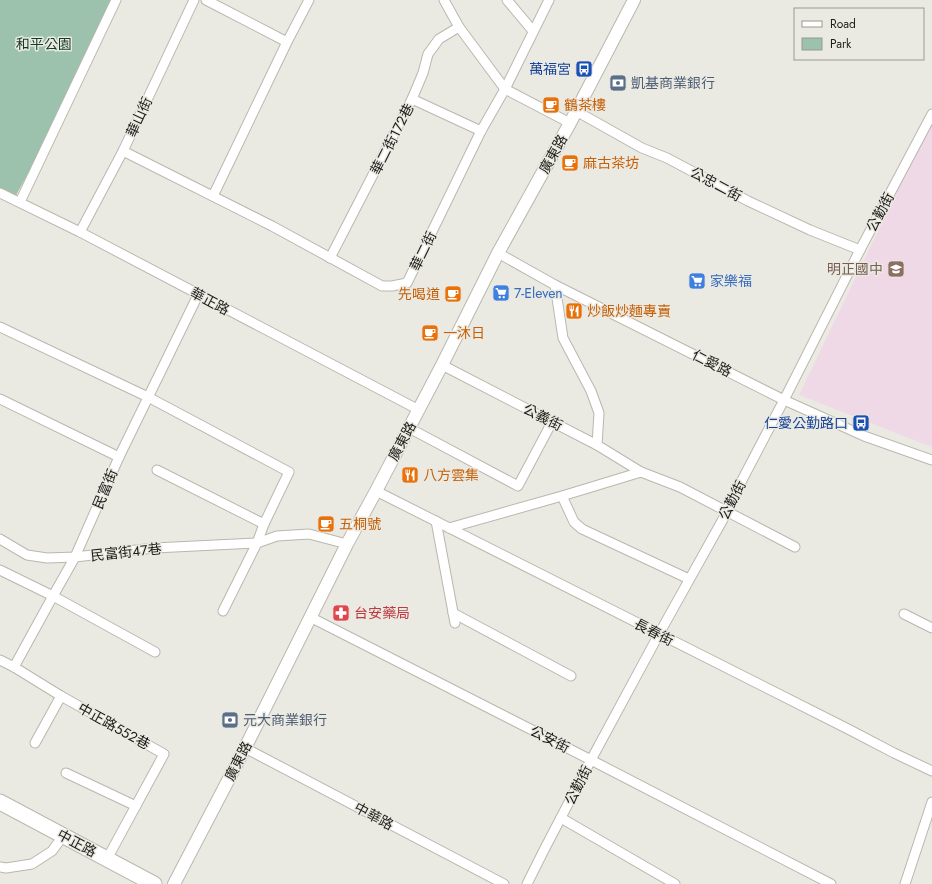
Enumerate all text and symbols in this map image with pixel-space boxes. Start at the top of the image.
legend [794,8,924,60]
text: Road [830,15,856,33]
park label: 和平公園 [16,34,72,54]
text: Park [830,35,852,53]
place label: 萬福宮 [529,59,571,79]
bus stop icon: 萬福宮 [574,59,594,79]
bank icon: 凱基商業銀行 [608,73,628,93]
place label: 凱基商業銀行 [631,73,715,93]
street label: 華山街 [121,94,157,140]
cafe icon: 鶴茶樓 [541,95,561,115]
place label: 鶴茶樓 [564,95,606,115]
street label: 華二街172巷 [365,100,419,178]
street label: 廣東路 [534,131,572,177]
cafe icon: 麻古茶坊 [560,153,580,173]
place label: 麻古茶坊 [583,153,639,173]
street label: 公忠二街 [687,162,745,206]
street label: 公勤街 [861,189,899,235]
street label: 華二街 [405,228,441,274]
place label: 明正國中 [827,259,883,279]
school or university icon: 明正國中 [886,259,906,279]
supermarket icon: 家樂福 [687,271,707,291]
place label: 家樂福 [710,271,752,291]
street label: 華正路 [187,282,233,320]
supermarket icon: 7-Eleven [491,283,511,303]
place label: 7-Eleven [514,283,563,303]
place label: 先喝道 [398,284,440,304]
cafe icon: 先喝道 [443,284,463,304]
restaurant icon: 炒飯炒麵專賣 [564,301,584,321]
place label: 炒飯炒麵專賣 [587,301,671,321]
cafe icon: 一沐日 [420,323,440,343]
place label: 一沐日 [443,323,485,343]
street label: 仁愛路 [689,345,735,381]
street label: 公義街 [520,399,566,435]
place label: 仁愛公勤路口 [764,413,848,433]
bus stop icon: 仁愛公勤路口 [851,413,871,433]
street label: 廣東路 [383,418,421,464]
restaurant icon: 八方雲集 [400,465,420,485]
place label: 八方雲集 [423,465,479,485]
street label: 民富街 [88,466,122,512]
street label: 公勤街 [714,477,750,523]
cafe icon: 五桐號 [316,514,336,534]
place label: 五桐號 [339,514,381,534]
street label: 民富街47巷 [89,538,163,566]
pharmacy icon: 台安藥局 [331,603,351,623]
place label: 台安藥局 [354,603,410,623]
street label: 長春街 [631,614,677,650]
street label: 中正路552巷 [74,698,154,754]
bank icon: 元大商業銀行 [220,710,240,730]
place label: 元大商業銀行 [243,710,327,730]
street label: 公安街 [527,721,573,757]
street label: 廣東路 [220,738,256,784]
street label: 公勤街 [560,762,596,808]
street label: 中華路 [351,797,397,835]
street label: 中正路 [54,824,100,862]

